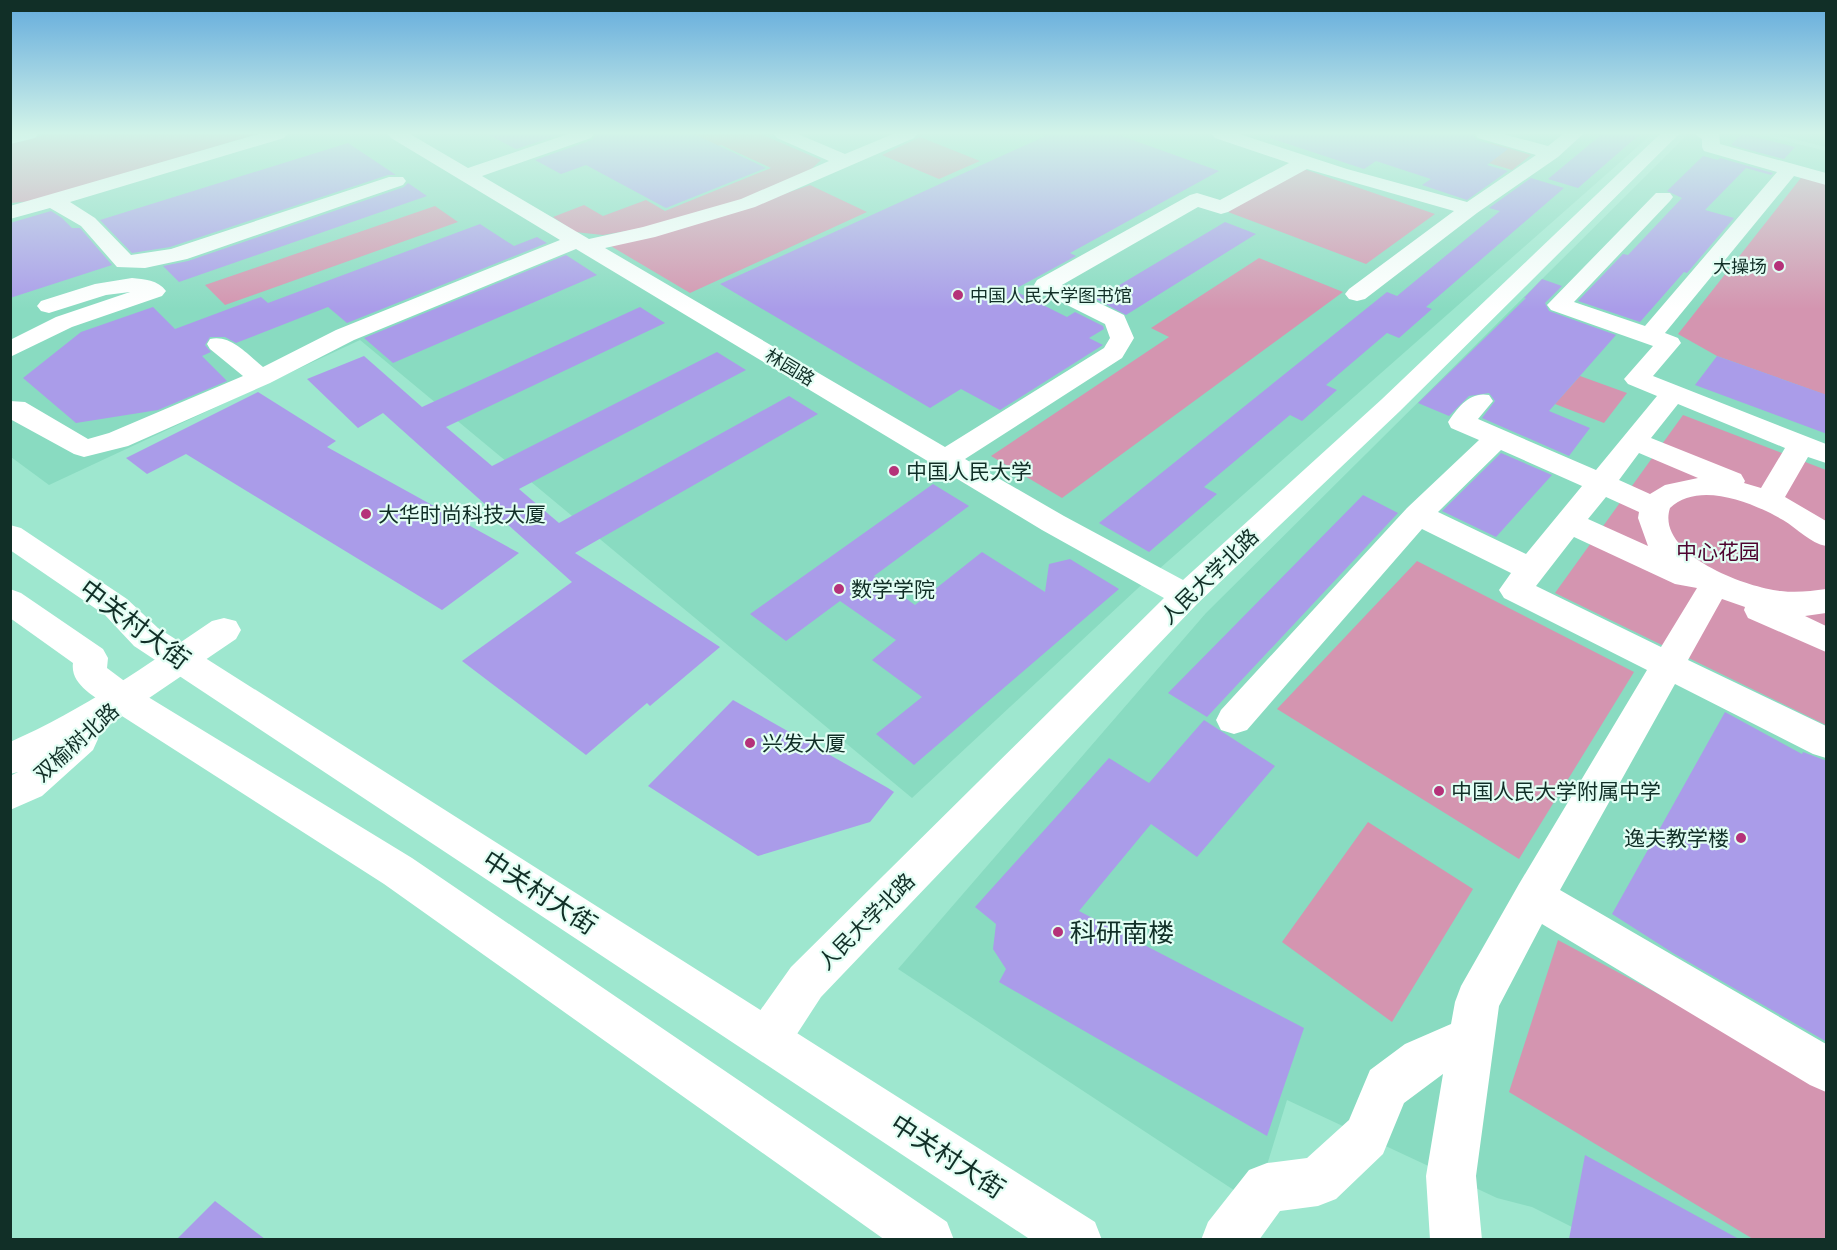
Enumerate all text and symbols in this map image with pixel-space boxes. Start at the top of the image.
place label: 大操场 [1713,253,1767,280]
marker: 大操场 [1772,259,1786,273]
place label: 中国人民大学图书馆 [970,282,1132,309]
marker: 中国人民大学图书馆 [951,288,965,302]
street label: 林园路 [760,342,820,392]
place label: 中国人民大学 [906,455,1032,487]
marker: 中国人民大学 [887,464,901,478]
place label: 大华时尚科技大厦 [378,498,546,530]
marker: 大华时尚科技大厦 [359,507,373,521]
street label: 人民大学北路 [1153,521,1265,631]
park label: 中心花园 [1676,535,1760,567]
street label: 中关村大街 [71,569,199,679]
place label: 数学学院 [851,573,935,605]
marker: 数学学院 [832,582,846,596]
street label: 双榆树北路 [26,695,126,789]
place label: 兴发大厦 [762,727,846,759]
marker: 兴发大厦 [743,736,757,750]
place label: 中国人民大学附属中学 [1451,775,1661,807]
marker: 中国人民大学附属中学 [1432,784,1446,798]
place label: 逸夫教学楼 [1624,822,1729,854]
marker: 逸夫教学楼 [1734,831,1748,845]
street label: 中关村大街 [475,840,605,944]
street label: 人民大学北路 [810,865,922,977]
place label: 科研南楼 [1070,913,1174,952]
marker: 科研南楼 [1051,925,1065,939]
street label: 中关村大街 [883,1104,1013,1208]

